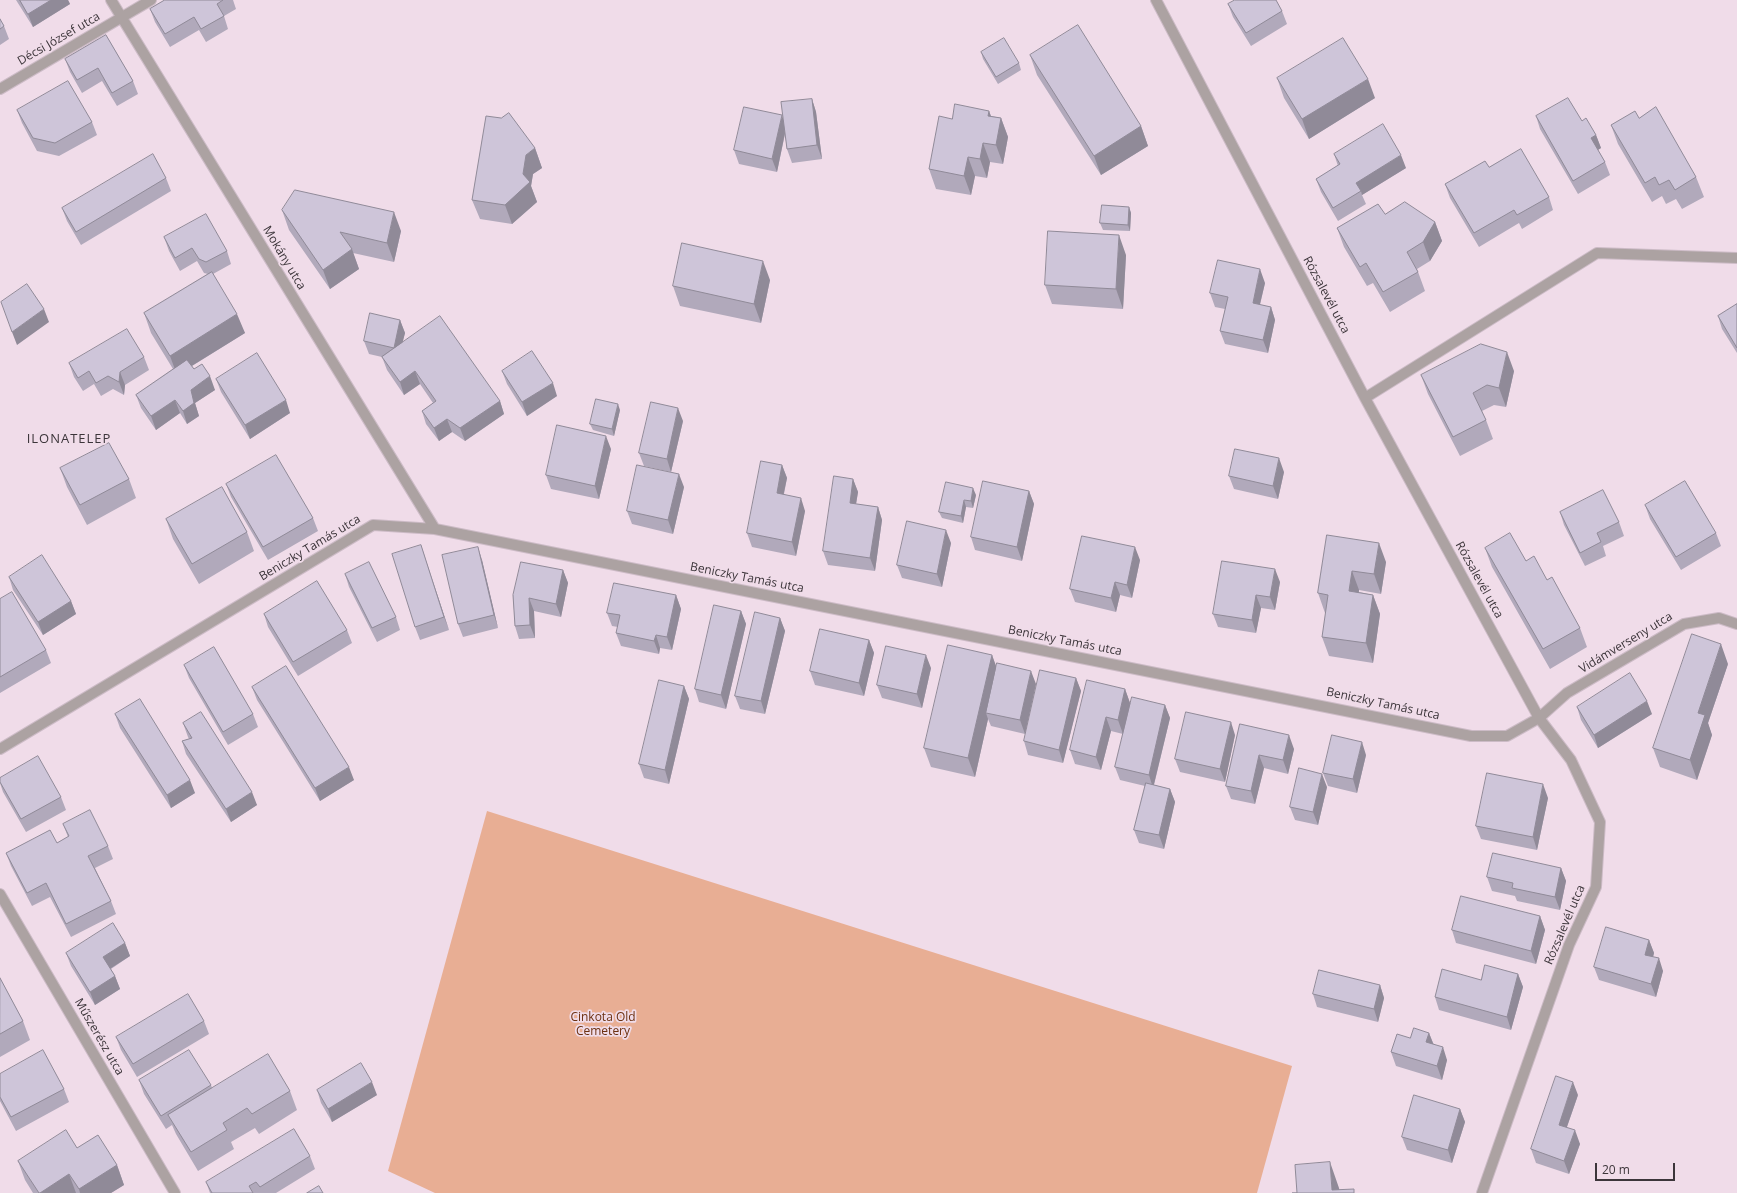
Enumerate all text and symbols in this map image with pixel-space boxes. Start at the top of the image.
street label: Décsi József utca [15,10,103,68]
street label: Mokány utca [259,224,309,292]
street label: Rózsalevél utca [1300,254,1352,336]
district label: ILONATELEP [27,431,111,447]
street label: Beniczky Tamás utca [257,512,363,584]
street label: Rózsalevél utca [1452,539,1506,621]
street label: Beniczky Tamás utca [689,560,805,596]
street label: Vidámverseny utca [1577,610,1675,676]
street label: Beniczky Tamás utca [1007,623,1123,659]
street label: Beniczky Tamás utca [1325,685,1441,723]
street label: Rózsalevél utca [1542,883,1588,967]
street label: Műszerész utca [71,996,127,1078]
park label: Cinkota Old Cemetery [570,1011,636,1039]
scale bar [1597,1155,1677,1181]
text: 20 m [1602,1161,1630,1178]

